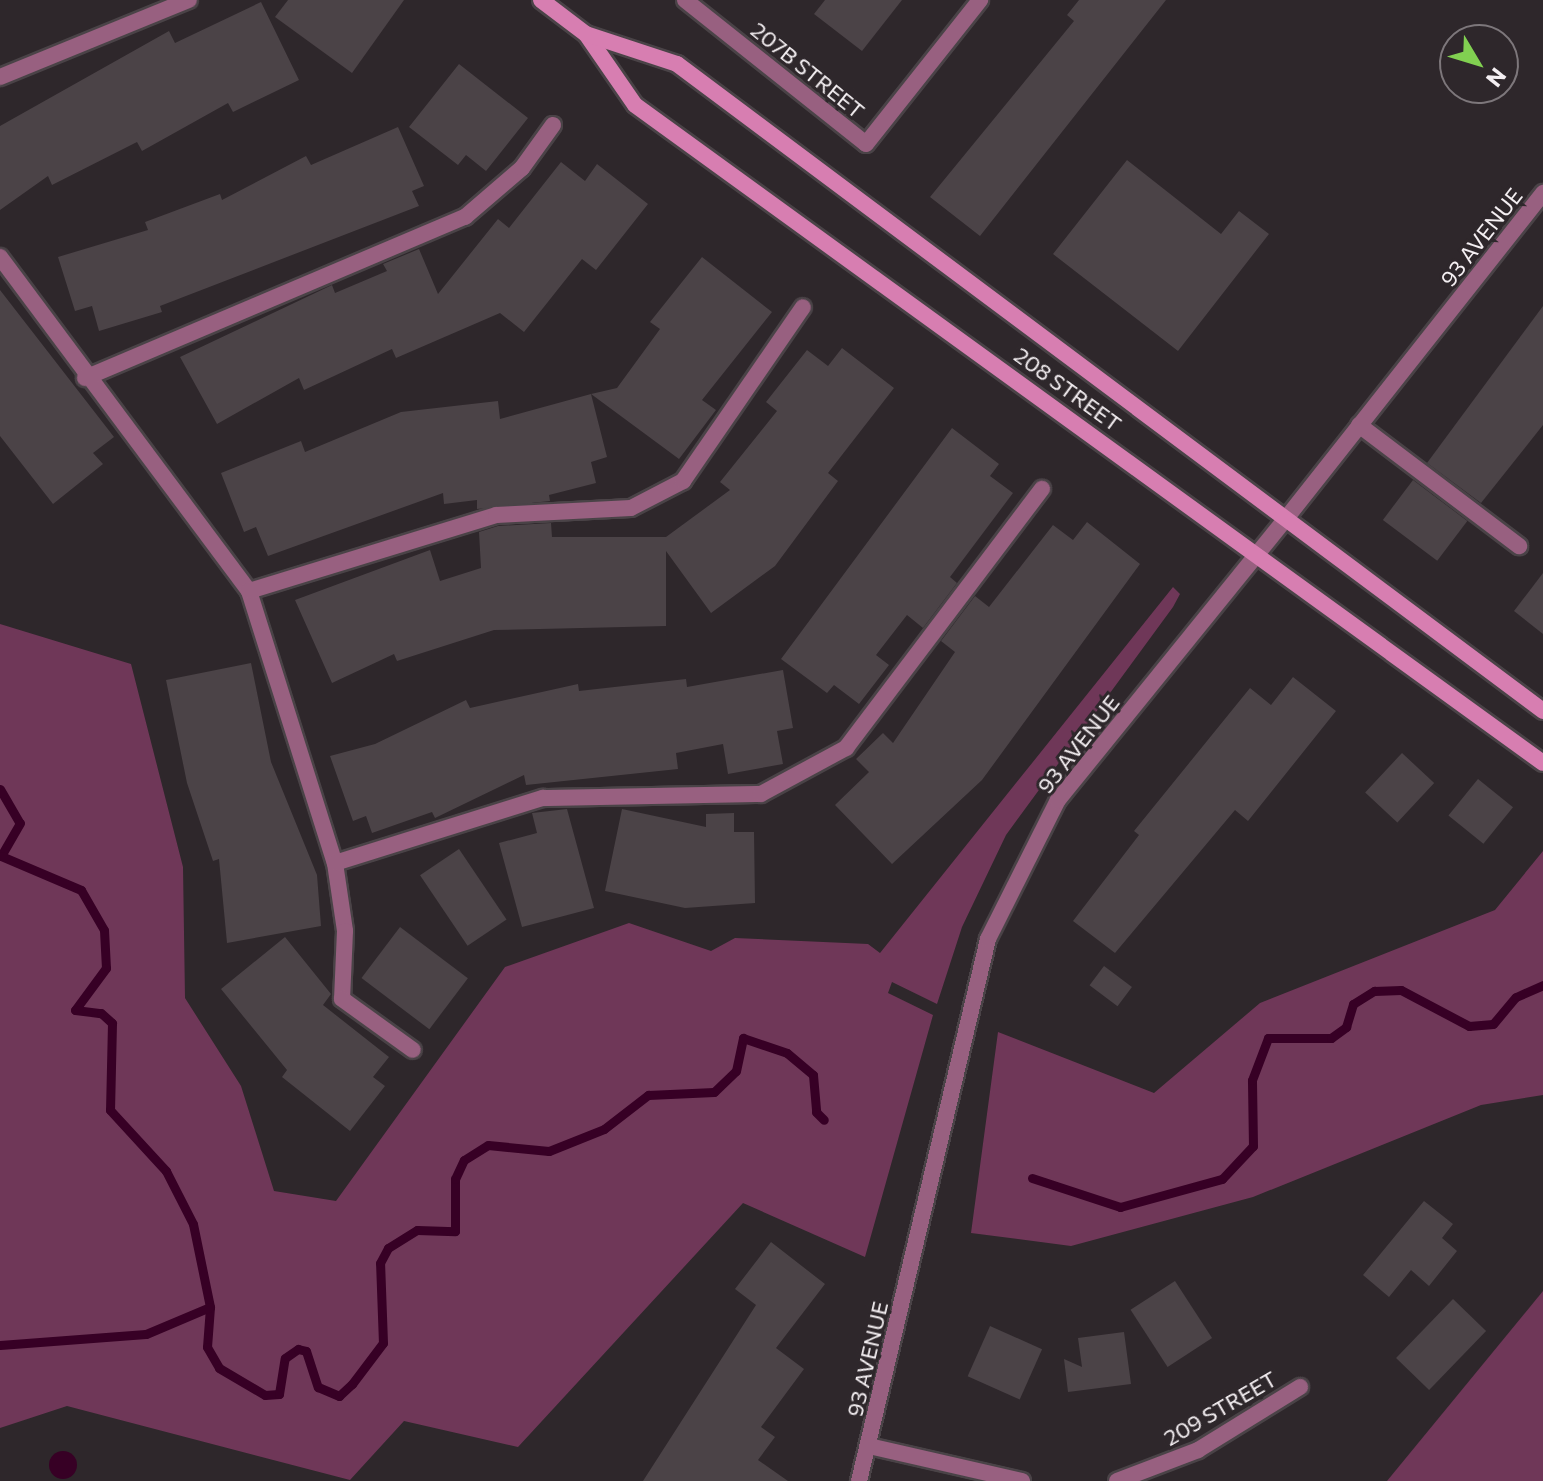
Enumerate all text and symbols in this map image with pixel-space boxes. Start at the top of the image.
street label: 207B STREET [746,16,870,124]
north arrow [1439,24,1519,104]
text: N [1481,63,1512,93]
street label: 93 AVENUE [1434,183,1528,291]
street label: 208 STREET [1009,341,1127,437]
street label: 93 AVENUE [1031,690,1125,798]
street label: 93 AVENUE [841,1299,893,1419]
street label: 209 STREET [1159,1365,1281,1451]

